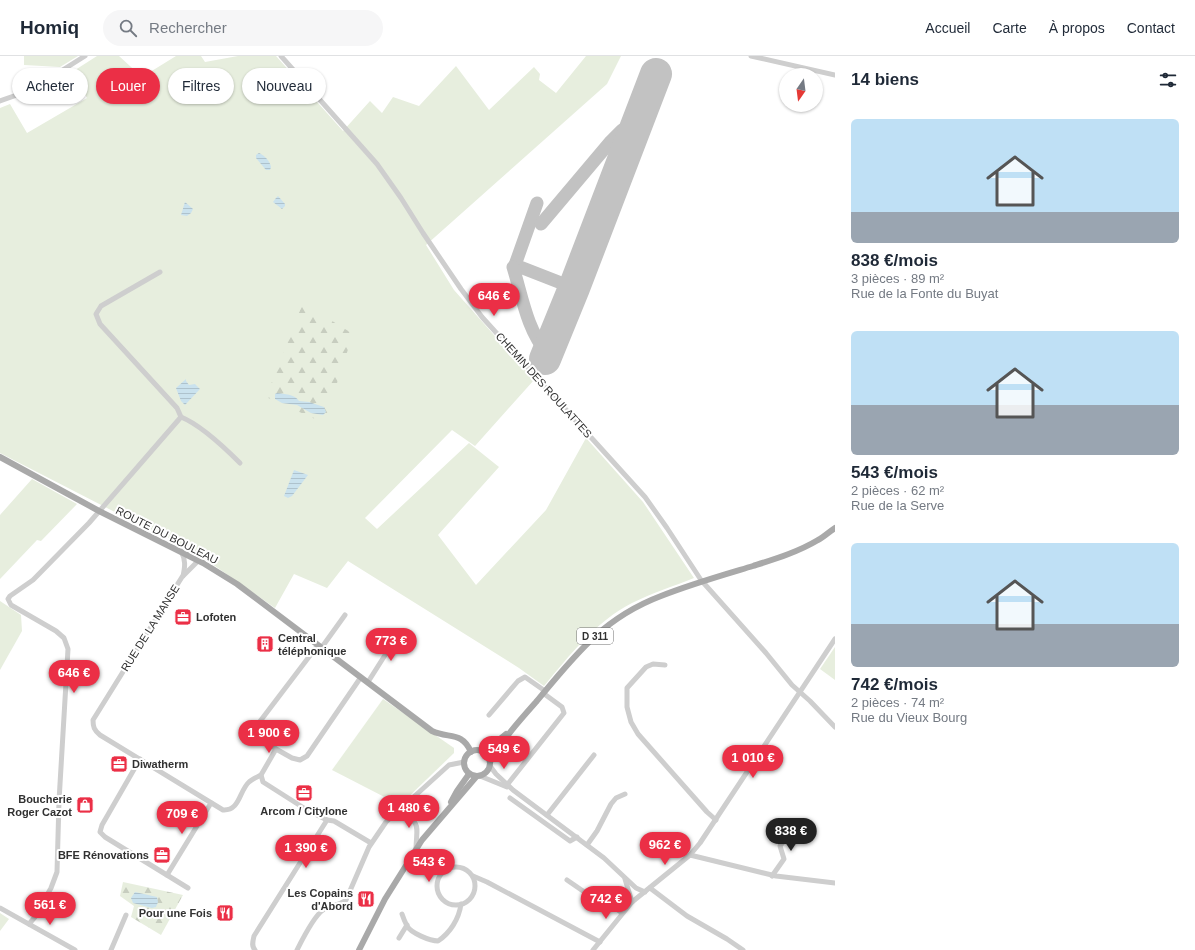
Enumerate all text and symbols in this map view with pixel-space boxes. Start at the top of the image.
search box [103,10,383,46]
text: Homiq [20,17,79,38]
icon: search [117,17,139,39]
text: Rechercher [149,19,227,36]
text: Accueil [925,20,970,36]
text: Carte [992,20,1027,36]
text: À propos [1049,20,1105,36]
text: Contact [1127,20,1175,36]
chip: Acheter [12,68,88,104]
chip: Louer [96,68,160,104]
chip: Filtres [168,68,234,104]
chip: Nouveau [242,68,326,104]
north arrow [779,68,823,112]
map controls [779,68,823,112]
icon: filters [1157,69,1179,91]
text: 14 biens [851,70,919,89]
icon: home [979,145,1051,217]
text: 838 €/mois [851,251,938,270]
text: 3 pièces · 89 m² [851,271,944,286]
pin: 646 € [466,283,522,317]
text: Rue de la Fonte du Buyat [851,286,998,301]
text: 646 € [478,288,510,303]
street label: CHEMIN DES ROULATTES [494,330,594,440]
icon: home [979,357,1051,429]
text: 543 €/mois [851,463,938,482]
text: 2 pièces · 62 m² [851,483,944,498]
text: Rue de la Serve [851,498,944,513]
street label: ROUTE DU BOULEAU [114,504,220,566]
icon: home [979,569,1051,641]
street label: RUE DE LA MANSE [119,583,181,673]
office icon: Lofoten [173,607,193,627]
place label: Lofoten [196,611,237,623]
pin: 773 € [363,628,419,662]
road number: D 311 [577,628,613,644]
place label: Central téléphonique [278,632,346,657]
text: 773 € [375,633,407,648]
building icon: Central téléphonique [255,634,275,654]
pin: 646 € [46,660,102,694]
text: 646 € [58,665,90,680]
text: 742 €/mois [851,675,938,694]
text: 2 pièces · 74 m² [851,695,944,710]
text: Rue du Vieux Bourg [851,710,967,725]
pin: 1 900 € [232,720,306,754]
text: 1 900 € [247,725,291,740]
pin: 549 € [476,736,532,770]
text: 549 € [488,741,520,756]
pin: 1 010 € [716,745,790,779]
text: 1 010 € [731,750,775,765]
office icon: Diwatherm [109,754,129,774]
place label: Diwatherm [132,758,188,770]
office icon: Arcom / Citylone [294,783,314,803]
place label: Boucherie Roger Cazot [7,793,72,818]
shop icon: Boucherie Roger Cazot [75,795,95,815]
pin: 1 480 € [372,795,446,829]
text: 1 480 € [387,800,431,815]
pin: 709 € [154,801,210,835]
place label: Arcom / Citylone [260,805,348,817]
text: 709 € [166,806,198,821]
pin: 838 € [763,818,819,852]
text: 838 € [775,823,807,838]
pin: 962 € [637,832,693,866]
pin: 1 390 € [269,835,343,869]
text: 962 € [649,837,681,852]
text: 1 390 € [284,840,328,855]
office icon: BFE Rénovations [152,845,172,865]
place label: BFE Rénovations [58,849,149,861]
pin: 543 € [401,849,457,883]
text: 543 € [413,854,445,869]
pin: 742 € [578,886,634,920]
place label: Les Copains d'Abord [288,887,353,912]
restaurant icon: Les Copains d'Abord [356,889,376,909]
text: 742 € [590,891,622,906]
pin: 561 € [22,892,78,926]
text: 561 € [34,897,66,912]
restaurant icon: Pour une Fois [215,903,235,923]
place label: Pour une Fois [139,907,212,919]

